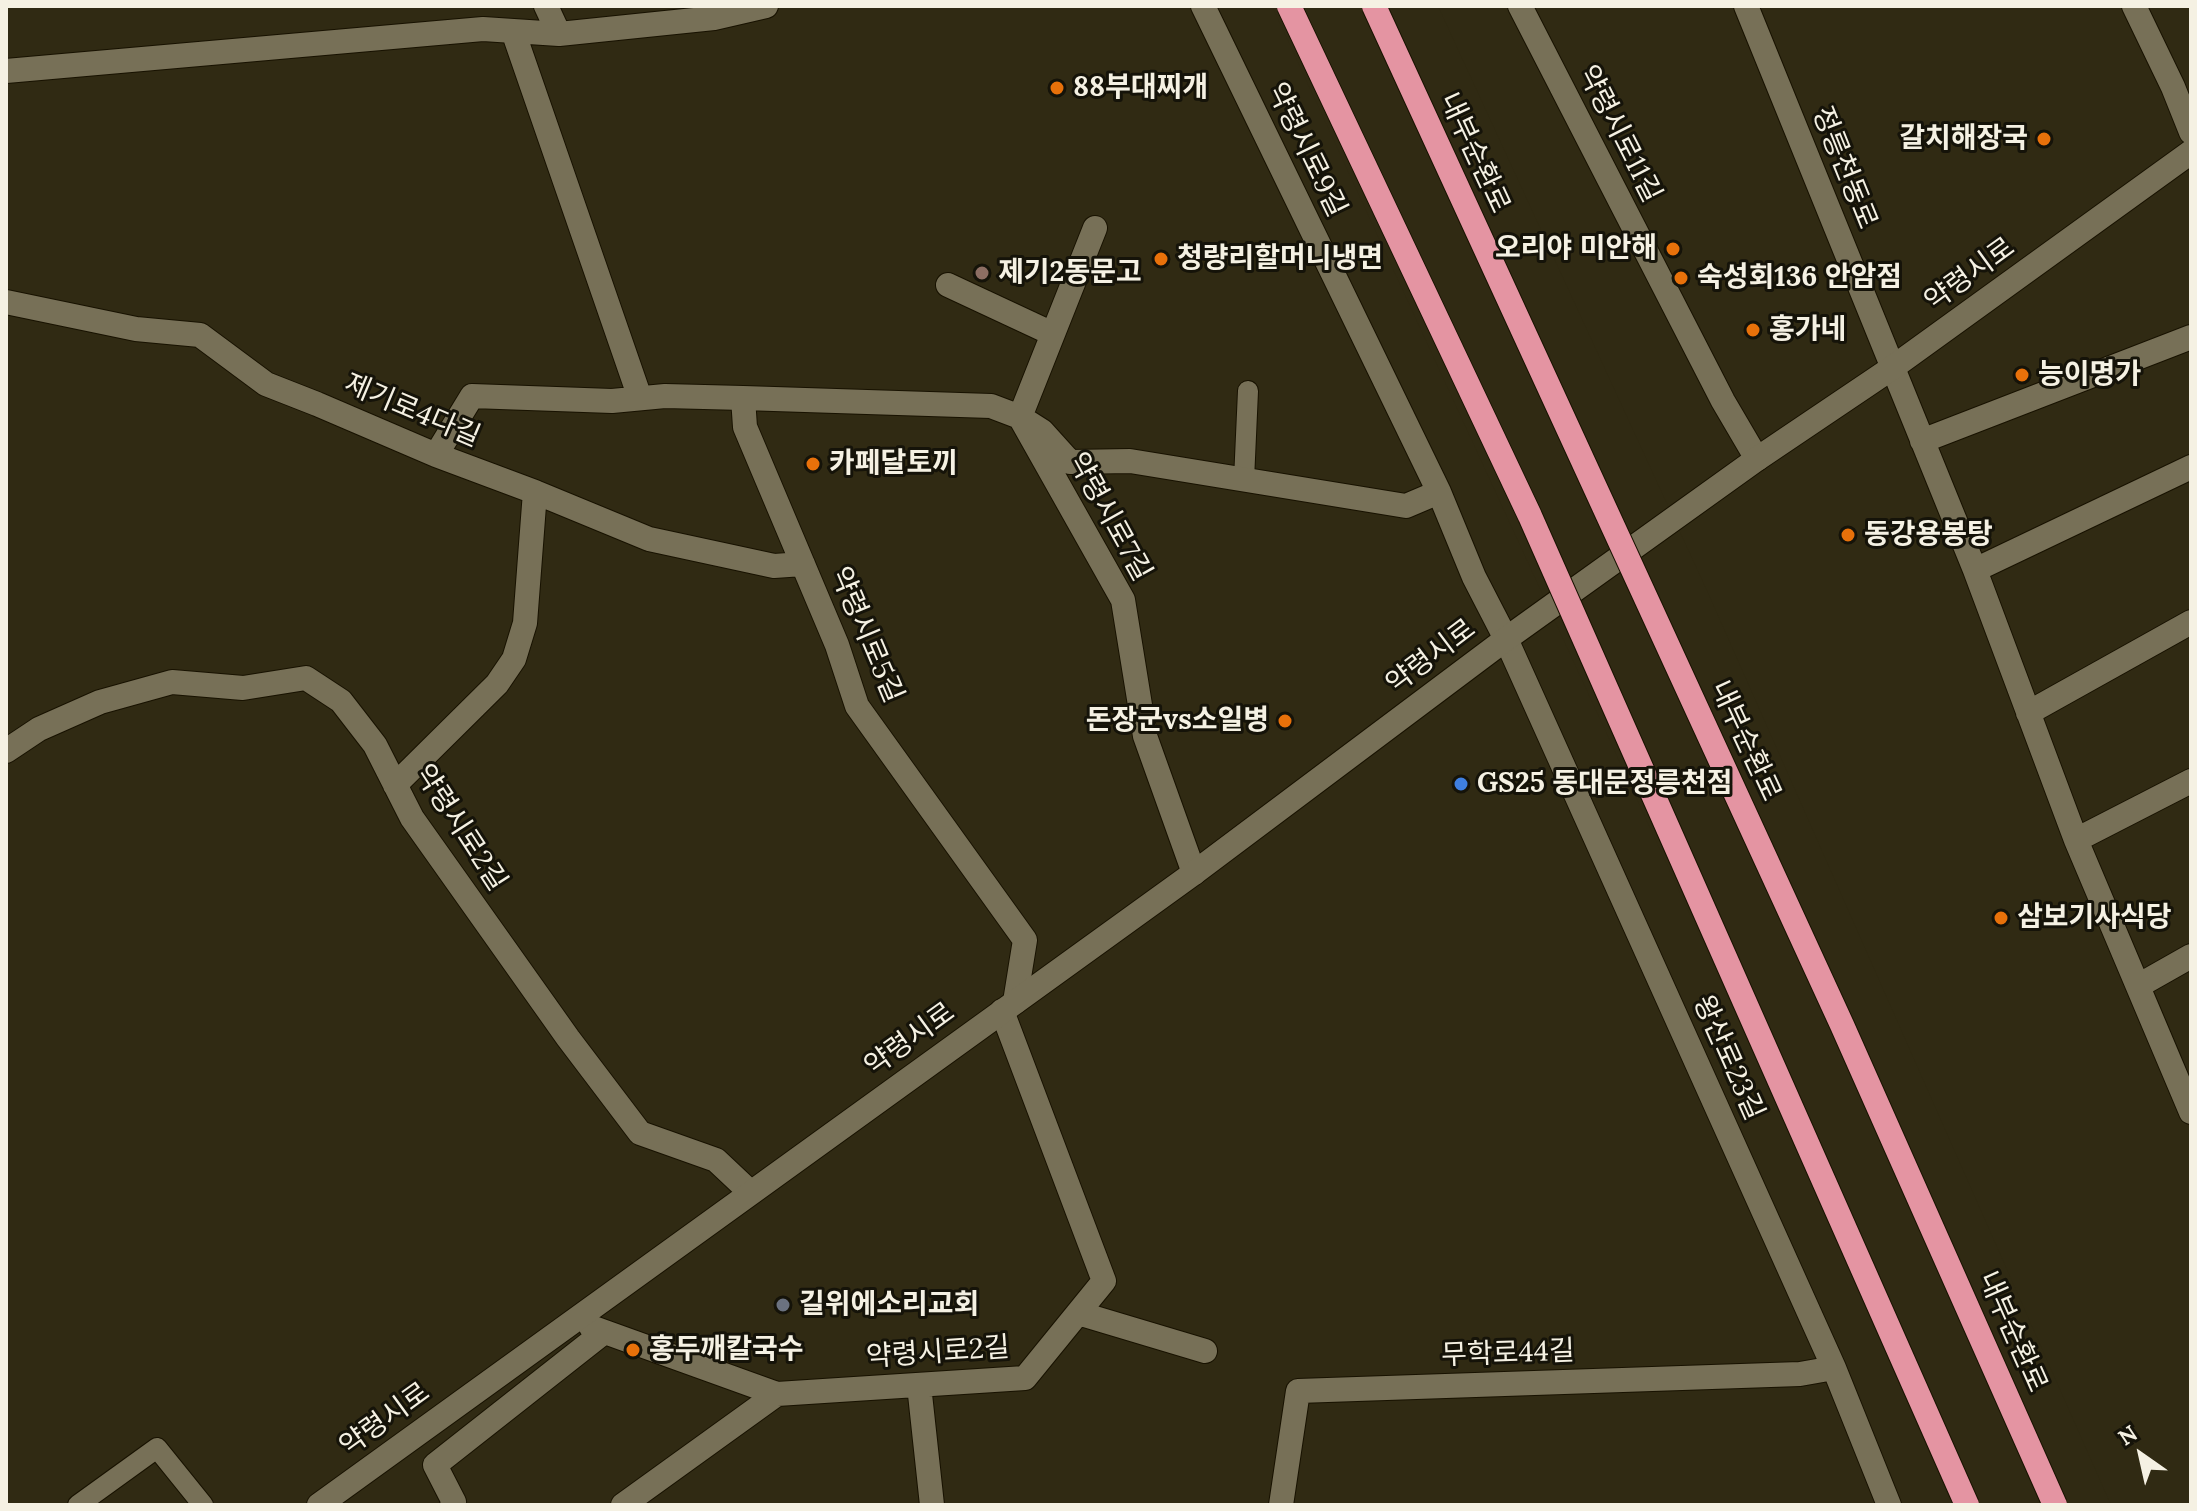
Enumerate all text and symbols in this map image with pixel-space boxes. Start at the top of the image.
street label: 약령시로11길 [1570,60,1668,208]
place label: 88부대찌개 [1073,71,1208,105]
street label: 약령시로9길 [1259,77,1353,223]
marker: 88부대찌개 [1048,79,1066,97]
street label: 내부순환로 [1432,88,1516,218]
street label: 정릉천동로 [1804,102,1884,234]
place label: 갈치해장국 [1899,122,2028,156]
marker: 갈치해장국 [2035,130,2053,148]
street label: 약령시로 [1918,231,2022,319]
place label: 오리야 미안해 [1495,232,1657,266]
marker: 오리야 미안해 [1664,240,1682,258]
place label: 청량리할머니냉면 [1177,242,1383,276]
marker: 청량리할머니냉면 [1152,250,1170,268]
place label: 제기2동문고 [998,256,1142,290]
place label: 숙성회136 안암점 [1697,261,1902,295]
marker: 제기2동문고 [973,264,991,282]
marker: 숙성회136 안암점 [1672,269,1690,287]
place label: 홍가네 [1769,313,1846,347]
marker: 홍가네 [1744,321,1762,339]
place label: 능이명가 [2038,358,2141,392]
marker: 능이명가 [2013,366,2031,384]
street label: 제기로4다길 [339,367,485,455]
place label: 카페달토끼 [829,447,958,481]
street label: 약령시로7길 [1060,447,1158,587]
marker: 카페달토끼 [804,455,822,473]
place label: 동강용봉탕 [1864,518,1993,552]
marker: 동강용봉탕 [1839,526,1857,544]
street label: 약령시로5길 [822,562,910,708]
street label: 약령시로 [1380,613,1482,701]
street label: 내부순환로 [1703,676,1787,806]
place label: 돈장군vs소일병 [1086,704,1269,738]
marker: 돈장군vs소일병 [1276,712,1294,730]
street label: 약령시로2길 [407,759,513,897]
place label: GS25 동대문정릉천점 [1477,767,1733,801]
marker: GS25 동대문정릉천점 [1452,775,1470,793]
place label: 삼보기사식당 [2017,901,2172,935]
marker: 삼보기사식당 [1992,909,2010,927]
street label: 왕산로23길 [1686,990,1770,1126]
street label: 약령시로 [858,996,962,1084]
street label: 내부순환로 [1970,1266,2054,1398]
place label: 길위에소리교회 [799,1288,979,1322]
marker: 길위에소리교회 [774,1296,792,1314]
street label: 약령시로2길 [865,1331,1011,1375]
place label: 홍두깨칼국수 [649,1333,804,1367]
street label: 무학로44길 [1441,1335,1575,1373]
marker: 홍두깨칼국수 [624,1341,642,1359]
street label: 약령시로 [333,1376,437,1464]
north arrow [2101,1415,2181,1495]
text: N [2113,1419,2142,1451]

